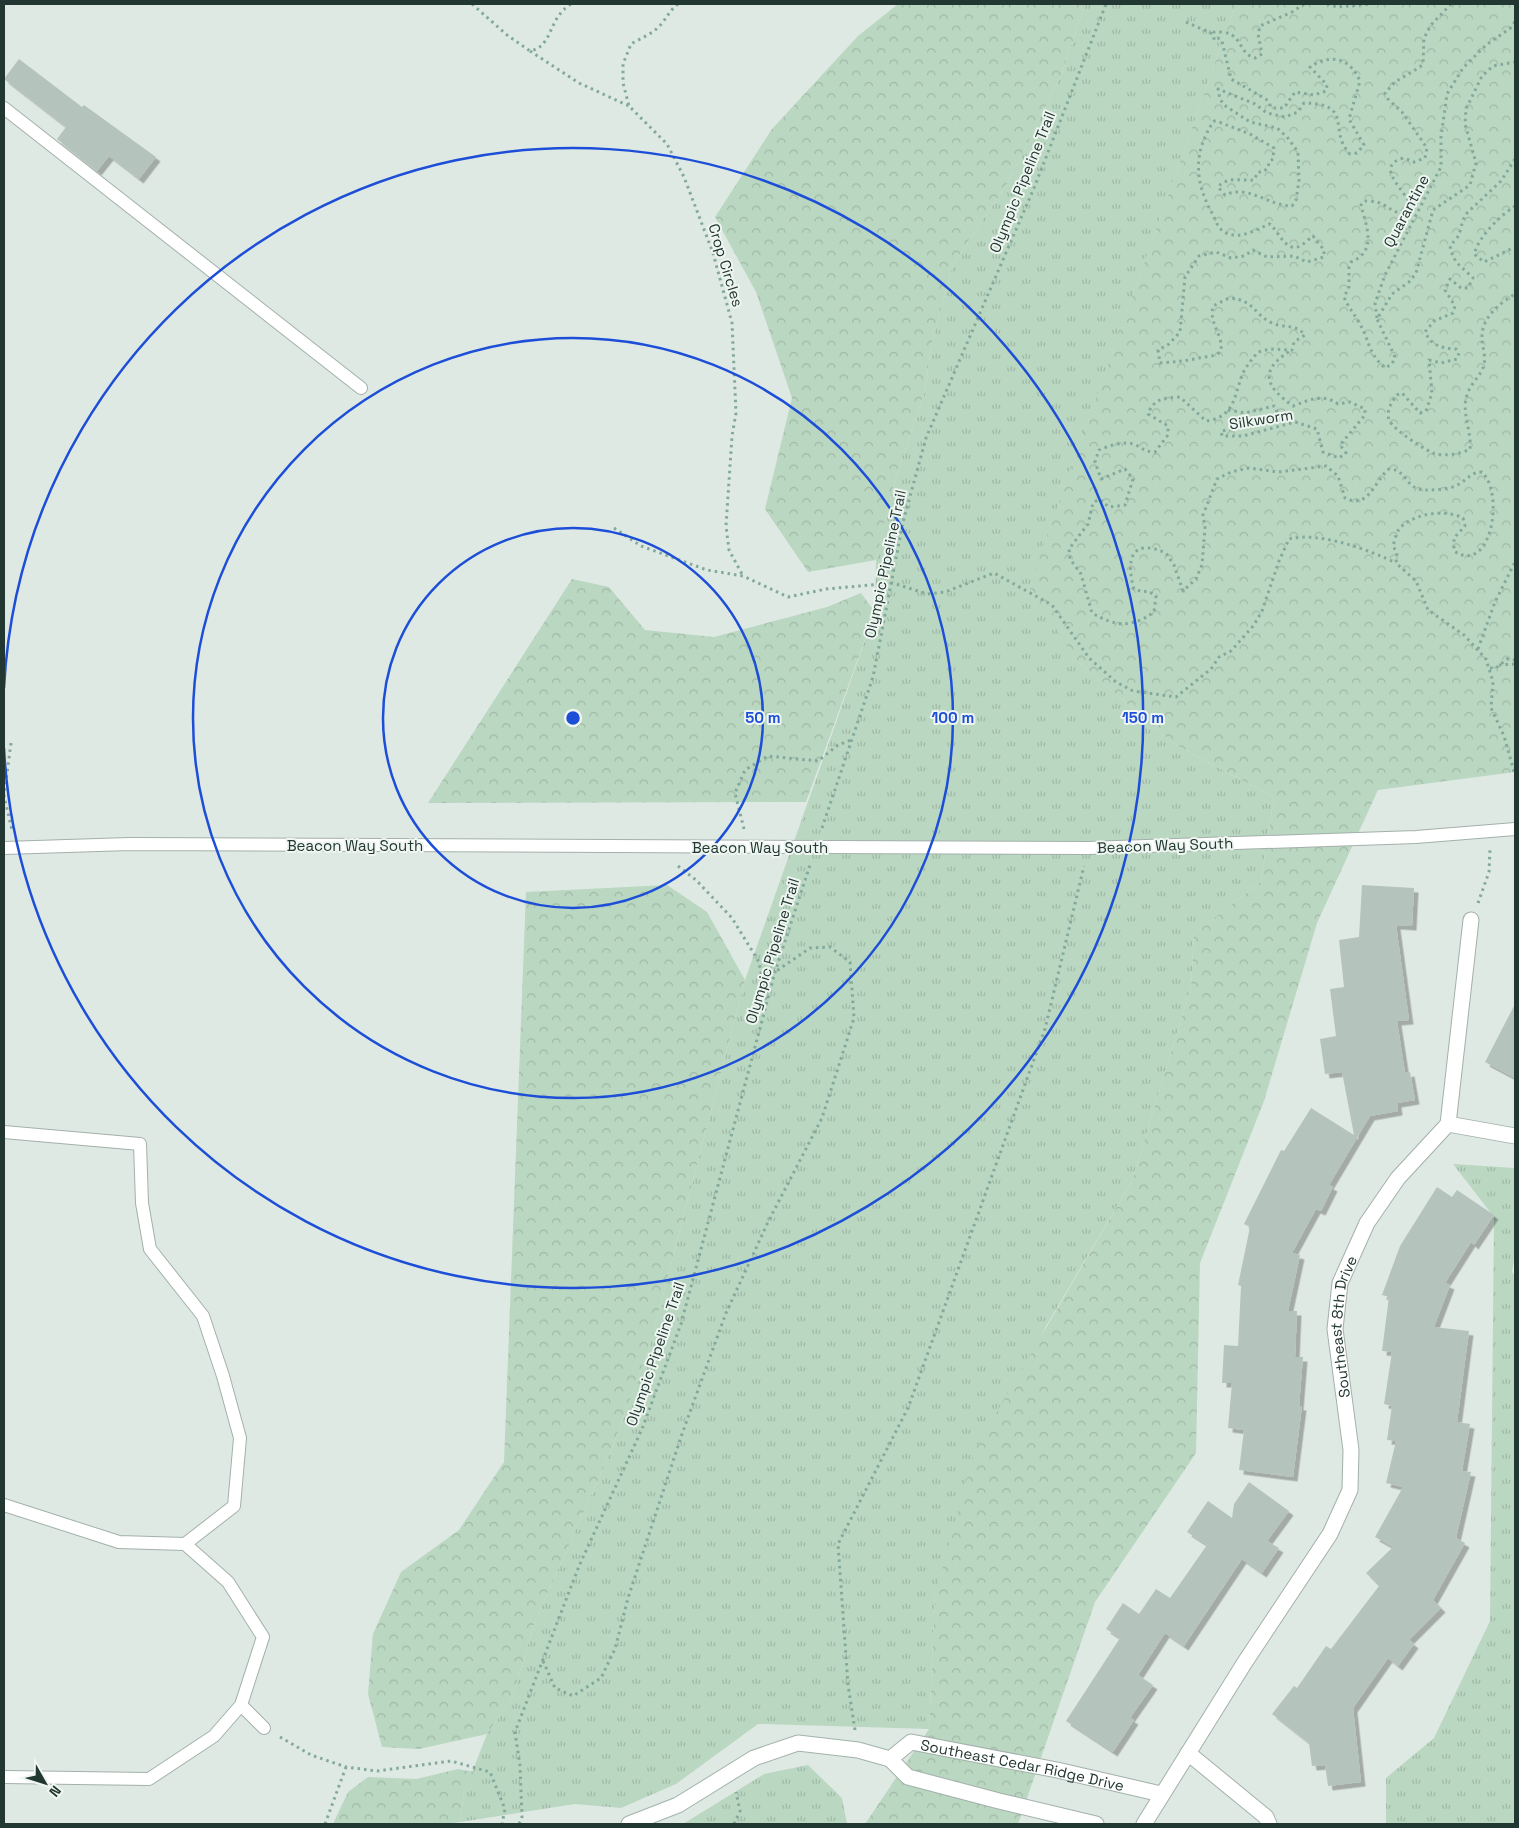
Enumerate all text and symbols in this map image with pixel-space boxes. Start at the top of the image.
street label: Olympic Pipeline Trail [985,108,1059,256]
street label: Quarantine [1379,171,1433,251]
street label: Crop Circles [704,221,748,309]
street label: Silkworm [1228,405,1294,433]
street label: Olympic Pipeline Trail [860,488,910,640]
text: 50 m [745,708,781,727]
text: 100 m [932,708,974,727]
text: 150 m [1122,708,1164,727]
centre of rings [564,709,582,727]
street label: Beacon Way South [1096,833,1234,857]
street label: Beacon Way South [287,836,423,855]
street label: Beacon Way South [692,838,828,857]
street label: Olympic Pipeline Trail [741,876,803,1026]
street label: Southeast 8th Drive [1326,1252,1361,1399]
street label: Olympic Pipeline Trail [621,1279,689,1429]
street label: Southeast Cedar Ridge Drive [919,1735,1126,1795]
north arrow [20,1758,70,1808]
text: N [45,1782,65,1800]

